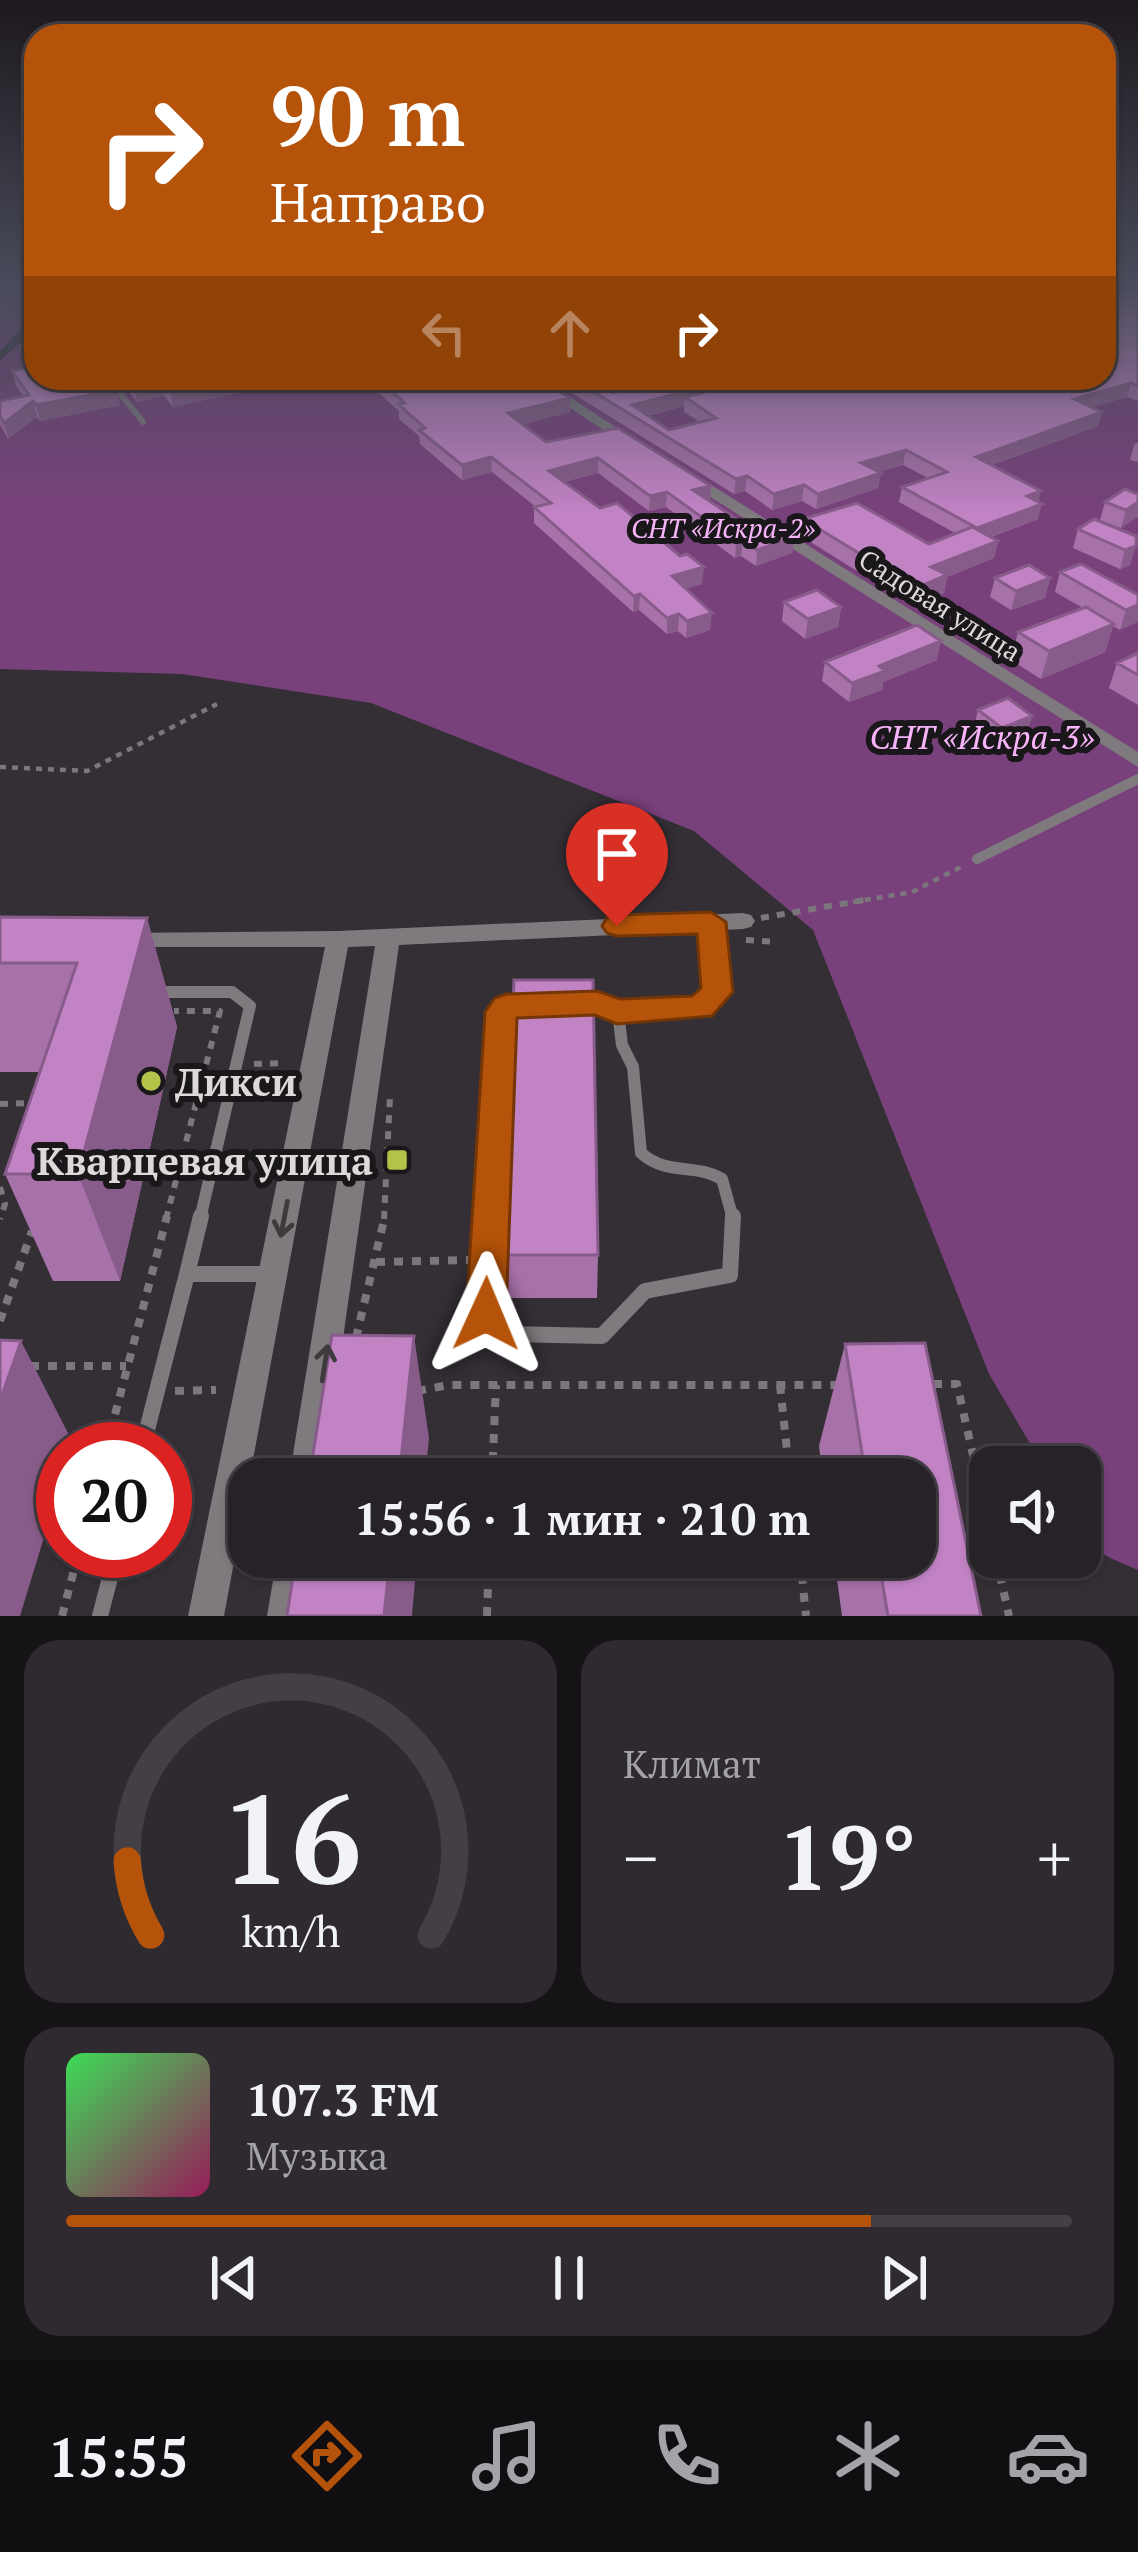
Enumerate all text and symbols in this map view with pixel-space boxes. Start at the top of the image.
text: 90 m [270,59,465,170]
icon: right [72,72,228,228]
text: Направо [270,166,486,237]
icon: left [411,300,477,366]
icon: ahead [537,300,603,366]
icon: right [663,300,729,366]
park label: СНТ «Искра-2» [631,510,816,546]
street label: Садовая улица [852,541,1028,669]
park label: СНТ «Искра-3» [869,715,1095,758]
pin [566,803,668,926]
icon: arrive [584,821,650,887]
place label: Дикси [175,1055,297,1107]
marker: Дикси [138,1068,164,1094]
place label: Кварцевая улица [36,1134,373,1186]
marker: Кварцевая улица [384,1147,410,1173]
one-way arrow [272,1198,294,1237]
position arrow [423,1251,549,1377]
one-way arrow [314,1345,337,1384]
speed limit sign: 20 [36,1422,192,1578]
map controls [969,1446,1101,1578]
button: sound [969,1446,1101,1578]
text: 15:56 · 1 мин · 210 m [354,1488,810,1548]
text: Климат [623,1737,761,1789]
text: 16 [220,1754,361,1920]
text: 19° [778,1796,917,1916]
text: − [623,1813,658,1901]
text: + [1037,1813,1072,1901]
text: km/h [241,1901,340,1958]
text: 107.3 FM [246,2069,439,2129]
text: Музыка [246,2129,388,2181]
icon: previous [201,2245,267,2311]
icon: pause [536,2245,602,2311]
icon: next [871,2245,937,2311]
icon: directions [285,2414,369,2498]
icon: music [465,2414,549,2498]
icon: phone [645,2414,729,2498]
icon: climate [826,2414,910,2498]
icon: car [1006,2414,1090,2498]
text: 15:55 [48,2421,189,2492]

